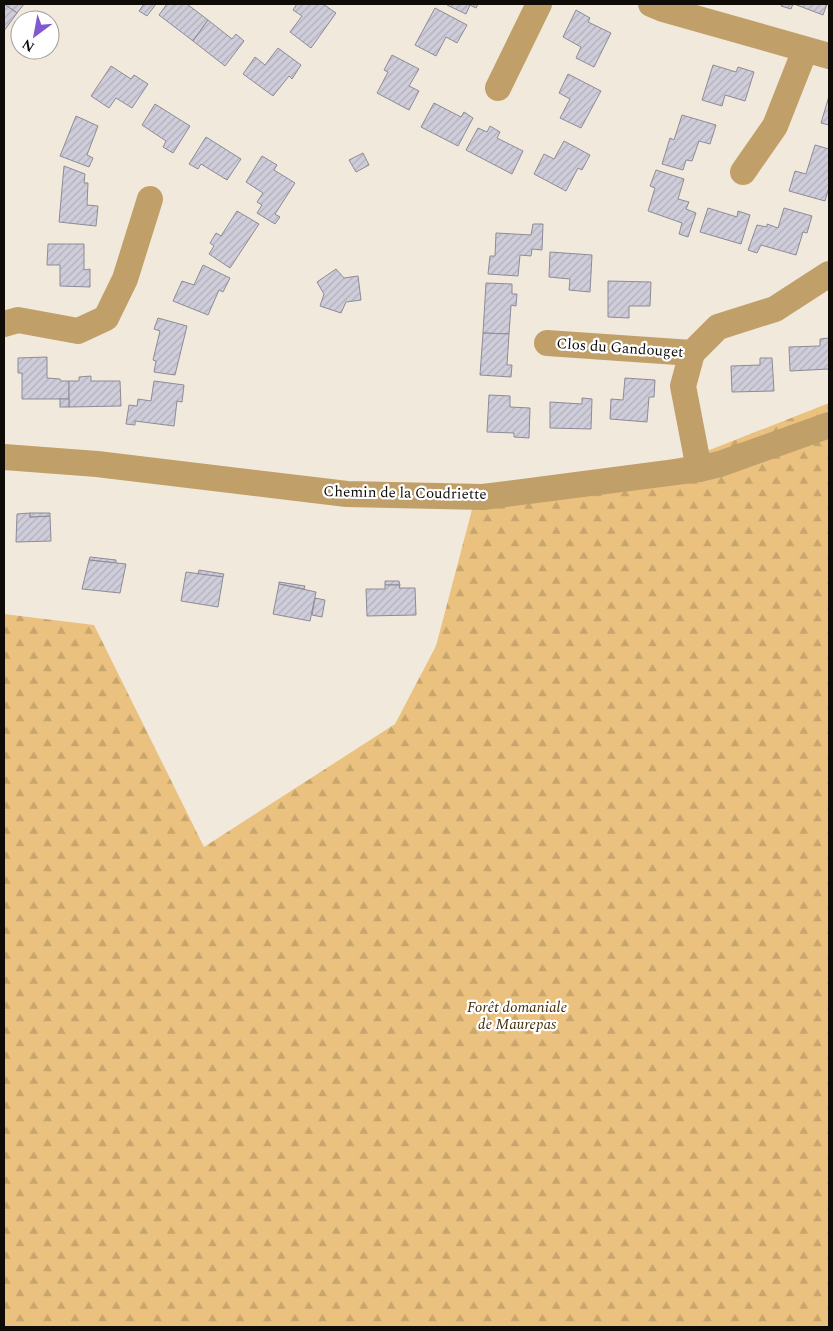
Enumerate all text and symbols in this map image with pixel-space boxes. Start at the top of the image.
north arrow [10,10,60,60]
text: N [18,34,39,58]
street label: Clos du Gandouget [556,332,684,364]
street label: Chemin de la Coudriette [323,480,487,506]
park label: Forêt domaniale de Maurepas [467,996,567,1036]

